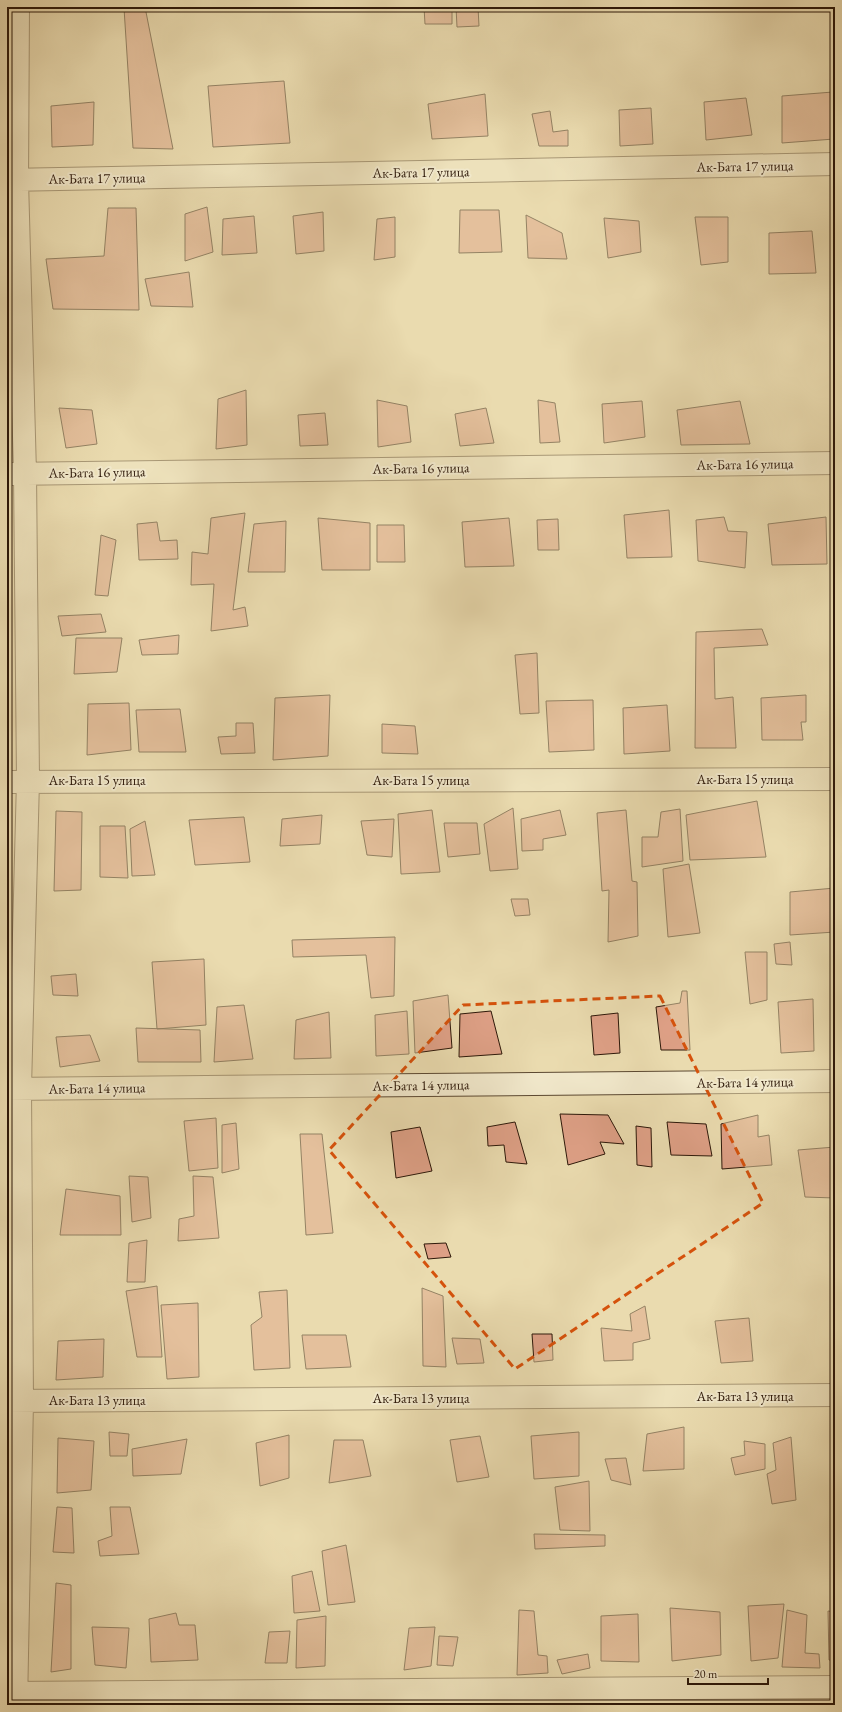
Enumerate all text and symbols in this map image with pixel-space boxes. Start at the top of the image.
street label: Ак-Бата 17 улица [695,156,794,176]
street label: Ак-Бата 17 улица [371,162,470,182]
street label: Ак-Бата 17 улица [47,168,146,188]
street label: Ак-Бата 16 улица [695,454,794,474]
street label: Ак-Бата 16 улица [371,458,470,478]
street label: Ак-Бата 16 улица [47,462,146,482]
street label: Ак-Бата 15 улица [695,770,794,788]
street label: Ак-Бата 15 улица [47,771,146,789]
street label: Ак-Бата 15 улица [371,771,470,789]
street label: Ак-Бата 14 улица [695,1072,794,1092]
street label: Ак-Бата 14 улица [371,1075,470,1095]
street label: Ак-Бата 14 улица [47,1078,146,1098]
street label: Ак-Бата 13 улица [695,1387,794,1405]
street label: Ак-Бата 13 улица [371,1389,470,1407]
street label: Ак-Бата 13 улица [47,1391,146,1409]
scale bar [688,1660,768,1686]
text: 20 m [694,1666,718,1682]

